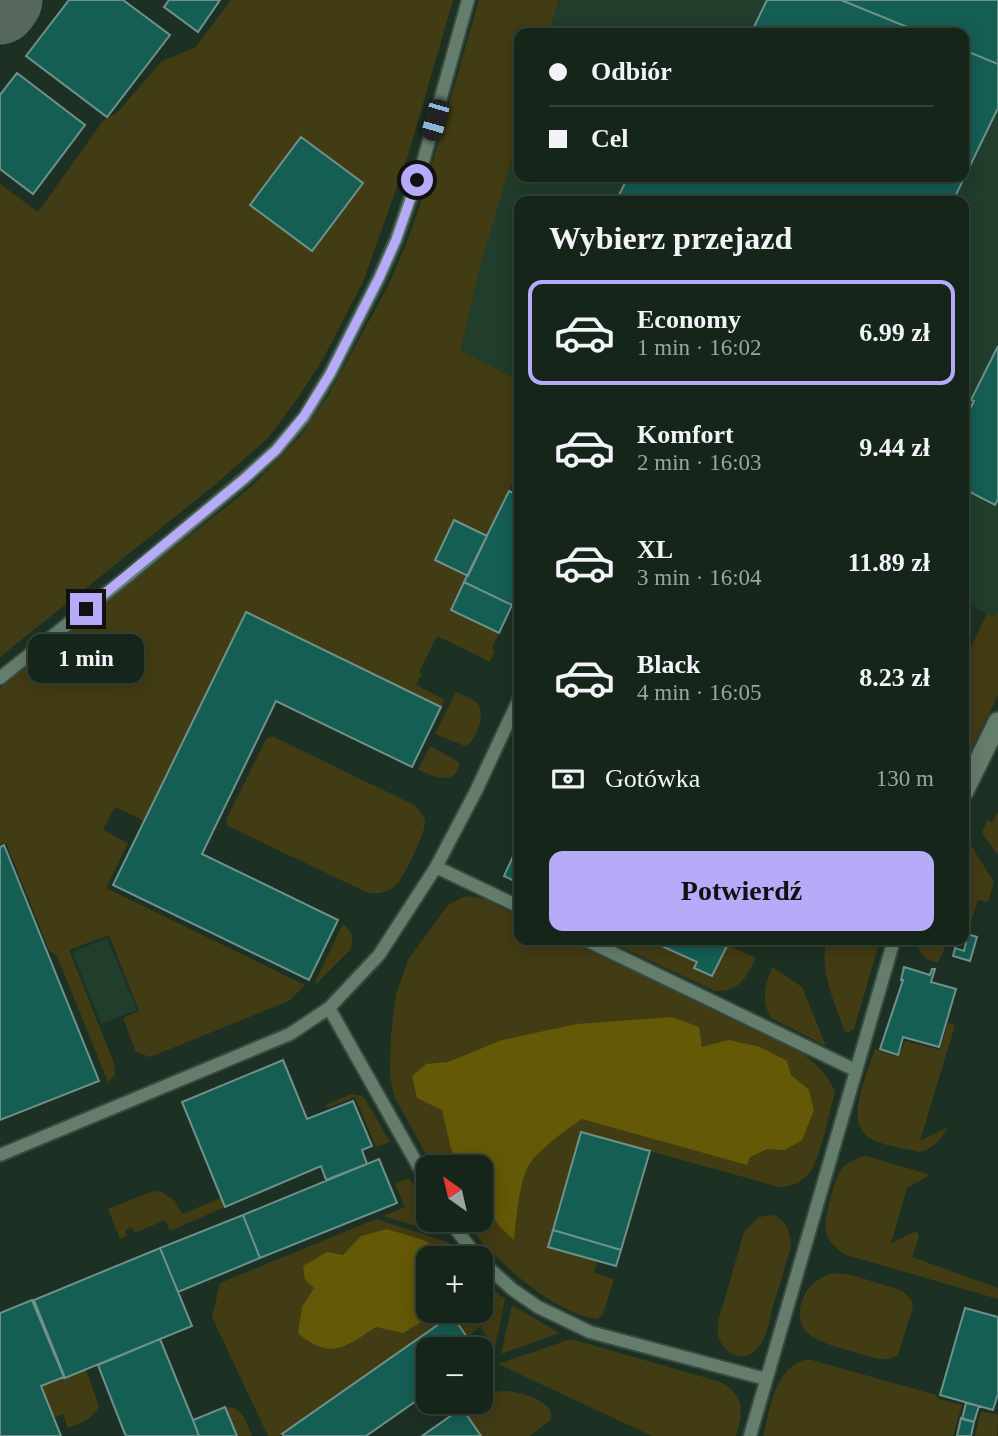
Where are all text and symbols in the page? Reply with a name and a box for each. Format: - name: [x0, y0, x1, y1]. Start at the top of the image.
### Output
- text: Odbiór: [591, 57, 672, 86]
- car: [420, 97, 451, 143]
- text: Cel: [591, 124, 629, 153]
- route start: [401, 164, 433, 196]
- text: Wybierz przejazd: [549, 220, 792, 256]
- icon: car: [553, 301, 616, 364]
- text: Economy: [637, 305, 741, 334]
- text: 6.99 zł: [859, 318, 930, 347]
- text: 1 min · 16:02: [637, 335, 762, 360]
- icon: car: [553, 416, 616, 479]
- text: Komfort: [637, 420, 734, 449]
- text: 9.44 zł: [859, 433, 930, 462]
- text: 2 min · 16:03: [637, 450, 762, 475]
- icon: car: [553, 531, 616, 594]
- text: XL: [637, 535, 673, 564]
- text: 11.89 zł: [848, 548, 930, 577]
- text: 3 min · 16:04: [637, 565, 762, 590]
- route end: [70, 593, 102, 625]
- callout: 1 min: [28, 634, 144, 682]
- text: 1 min: [58, 646, 114, 671]
- icon: car: [553, 646, 616, 709]
- text: Black: [637, 650, 701, 679]
- text: 8.23 zł: [859, 663, 930, 692]
- text: 4 min · 16:05: [637, 680, 762, 705]
- icon: cash: [549, 760, 587, 798]
- text: Gotówka: [605, 764, 700, 793]
- text: 130 m: [876, 766, 934, 791]
- button: Potwierdź: [549, 851, 934, 931]
- north arrow: [416, 1155, 494, 1232]
- map controls: [416, 1155, 493, 1414]
- button: +: [416, 1246, 493, 1323]
- button: −: [416, 1337, 493, 1414]

